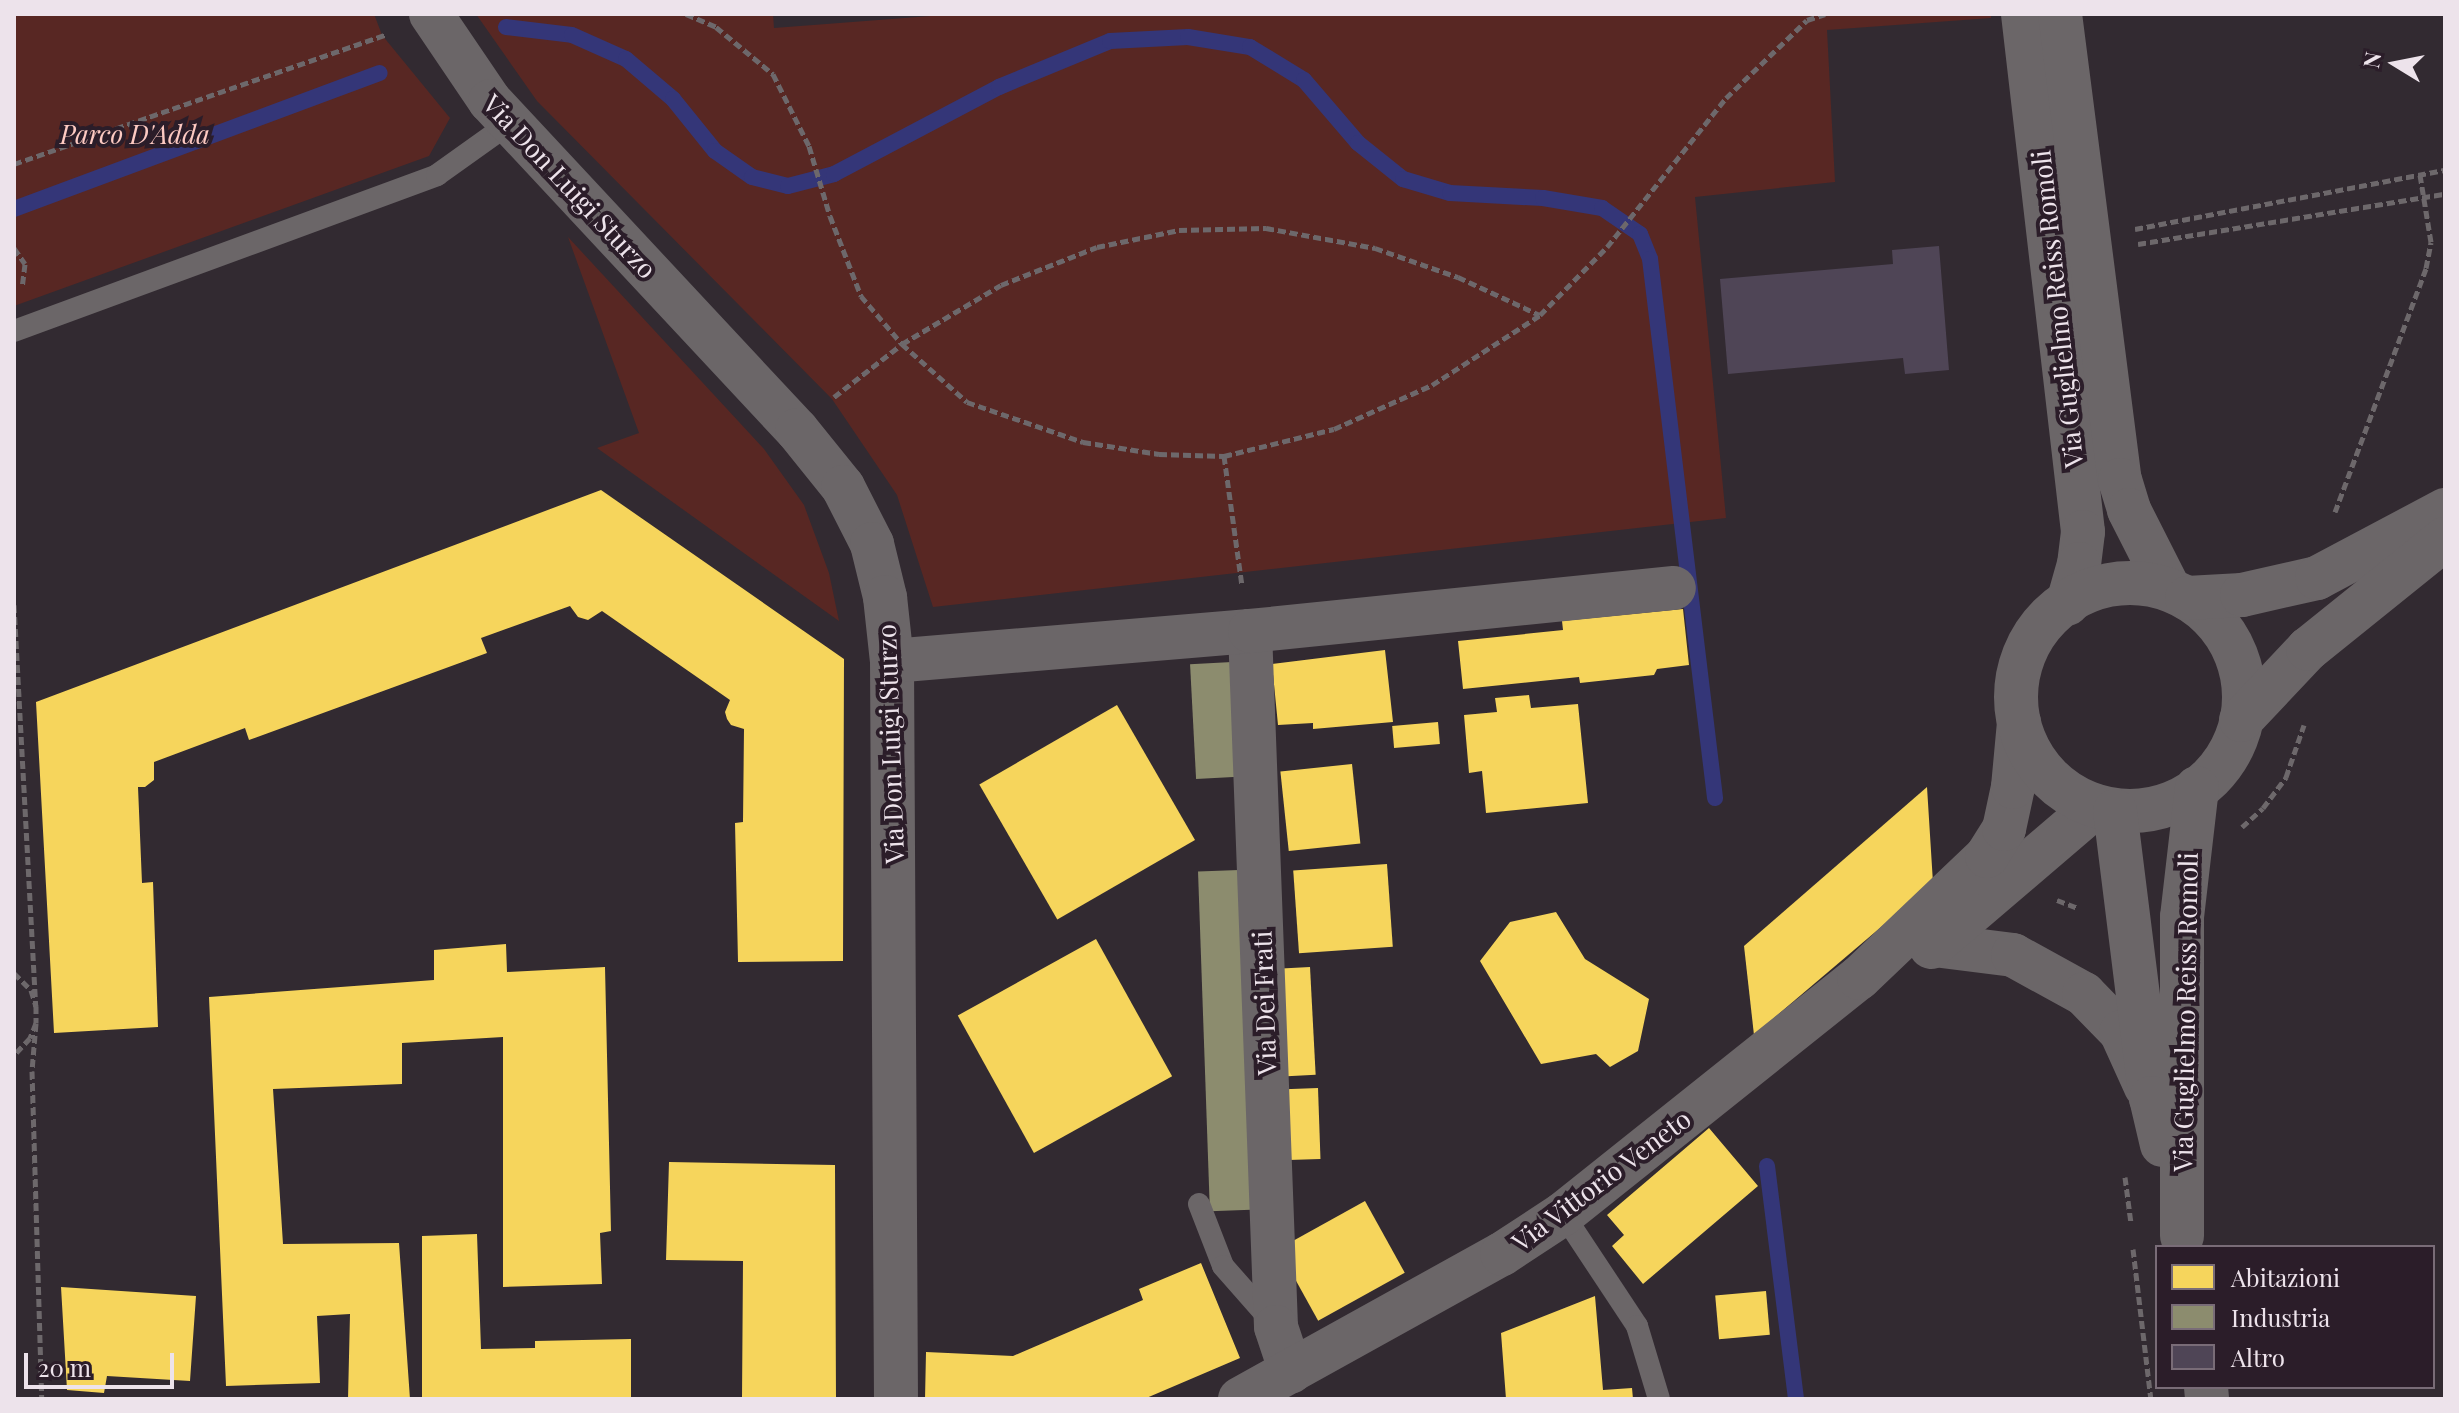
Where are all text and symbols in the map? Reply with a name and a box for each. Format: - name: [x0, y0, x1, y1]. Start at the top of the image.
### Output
- north arrow: [2355, 24, 2435, 104]
- text: N: [2355, 49, 2388, 70]
- street label: Via Don Luigi Sturzo: [477, 88, 663, 284]
- park label: Parco D'Adda: [60, 118, 210, 150]
- street label: Via Guglielmo Reiss Romoli: [2025, 148, 2089, 470]
- street label: Via Don Luigi Sturzo: [870, 623, 910, 865]
- street label: Via Guglielmo Reiss Romoli: [2167, 852, 2203, 1172]
- street label: Via Dei Frati: [1246, 930, 1282, 1076]
- street label: Via Vittorio Veneto: [1505, 1102, 1697, 1258]
- legend: [2155, 1245, 2435, 1389]
- text: Abitazioni: [2231, 1261, 2340, 1293]
- text: Industria: [2231, 1301, 2330, 1333]
- scale bar: [28, 1337, 178, 1387]
- text: Altro: [2231, 1341, 2285, 1373]
- text: 20 m: [38, 1351, 91, 1383]

